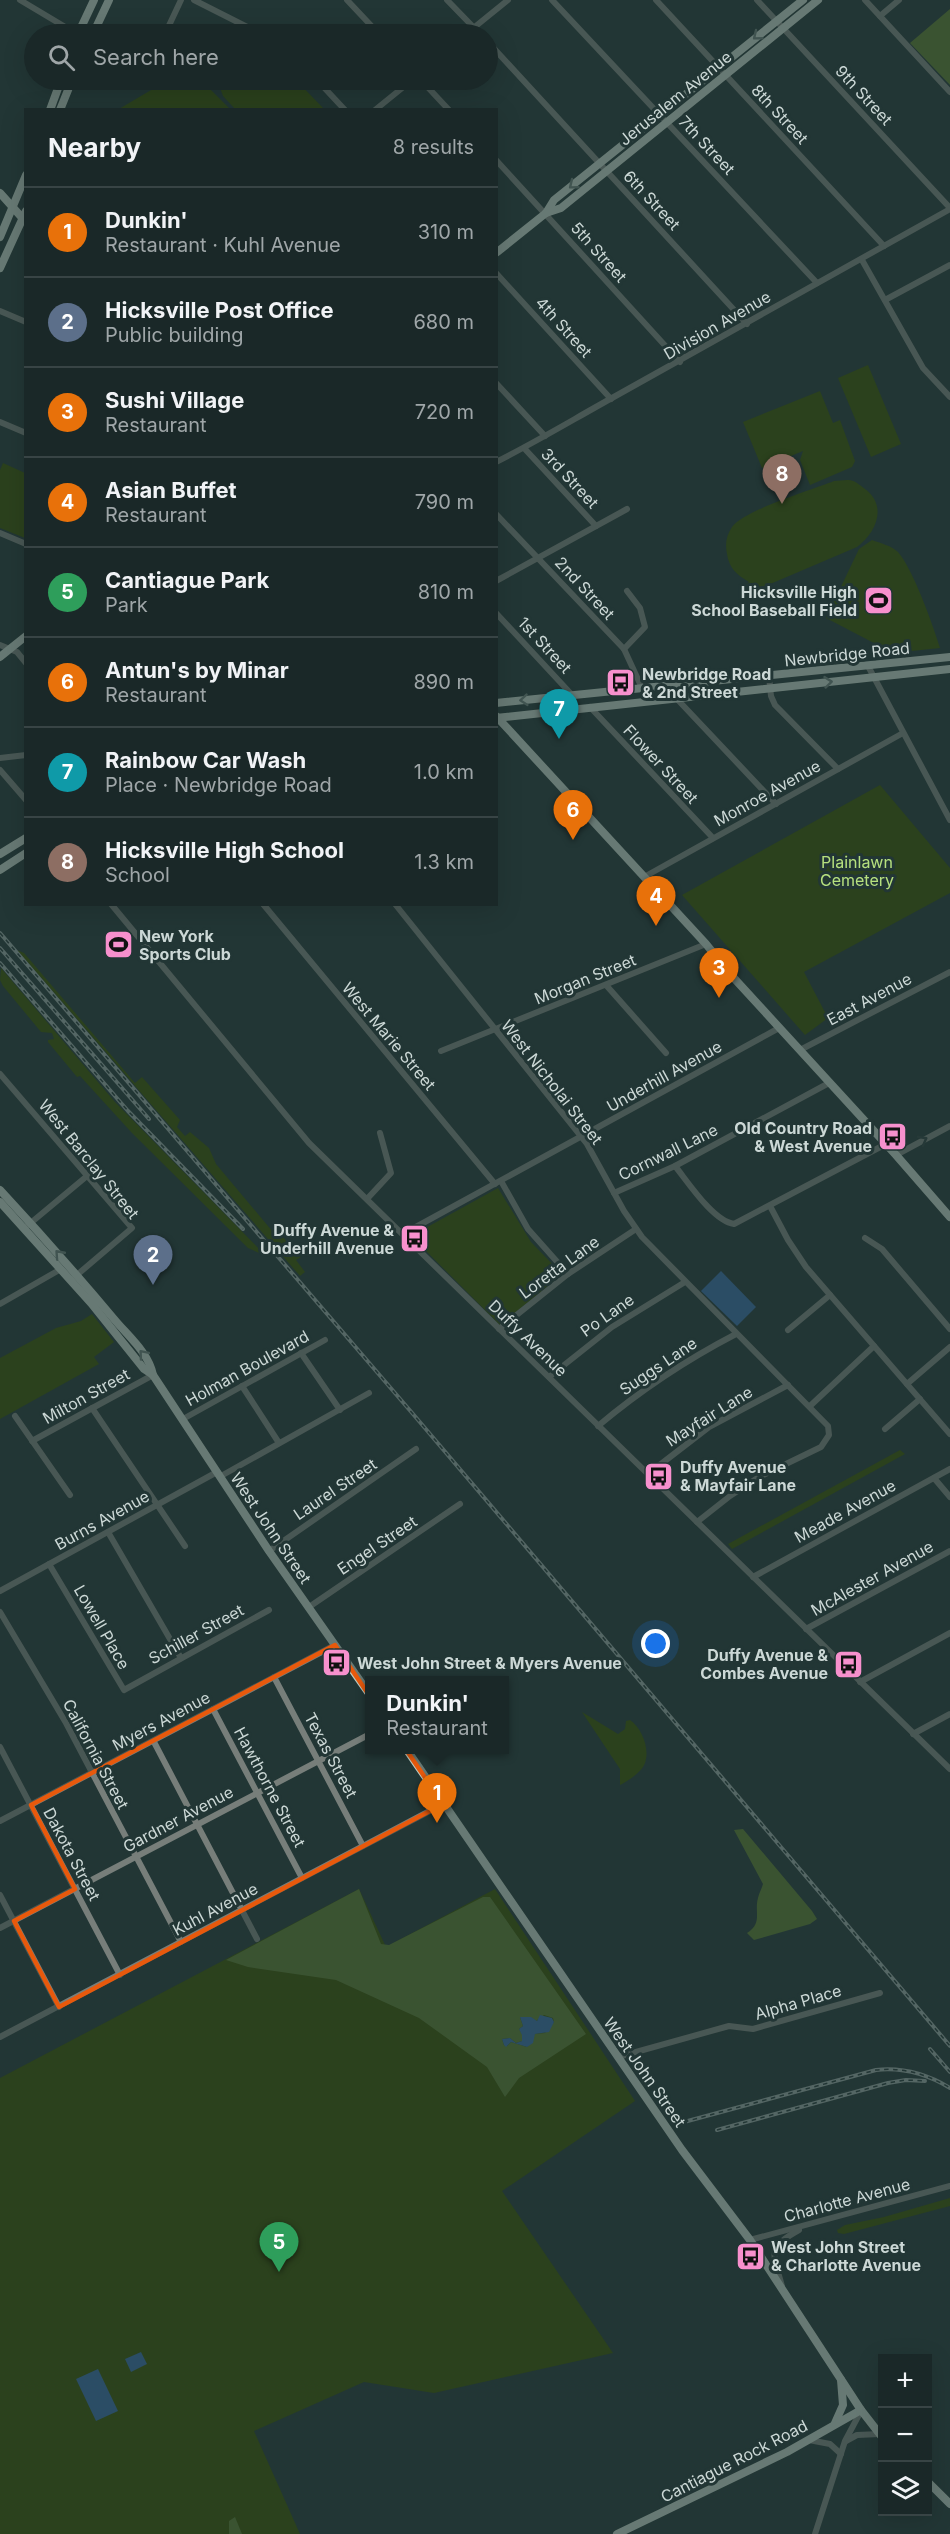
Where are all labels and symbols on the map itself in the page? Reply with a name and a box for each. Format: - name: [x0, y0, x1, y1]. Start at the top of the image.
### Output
- one-way arrow: [753, 29, 764, 40]
- street label: Jerusalem Avenue: [615, 46, 735, 150]
- street label: 9th Street: [831, 61, 897, 129]
- street label: 8th Street: [747, 80, 813, 148]
- street label: 7th Street: [675, 111, 739, 179]
- street label: 6th Street: [619, 166, 685, 234]
- one-way arrow: [568, 178, 579, 189]
- street label: 5th Street: [567, 218, 631, 286]
- street label: Division Avenue: [660, 286, 774, 364]
- street label: 4th Street: [532, 293, 596, 361]
- street label: 3rd Street: [537, 444, 603, 512]
- pin: 8: [762, 454, 802, 504]
- street label: 2nd Street: [551, 552, 619, 624]
- place label: Hicksville High School Baseball Field: [691, 582, 857, 620]
- sports icon: Hicksville High School Baseball Field: [862, 585, 894, 617]
- street label: 1st Street: [514, 613, 576, 677]
- street label: Newbridge Road: [783, 637, 911, 671]
- place label: Newbridge Road & 2nd Street: [642, 664, 771, 702]
- bus stop icon: Newbridge Road & 2nd Street: [605, 667, 637, 699]
- one-way arrow: [824, 676, 833, 689]
- pin: 7: [540, 690, 578, 739]
- one-way arrow: [519, 693, 529, 706]
- street label: Flower Street: [619, 720, 703, 808]
- street label: Monroe Avenue: [710, 755, 824, 831]
- pin: 6: [554, 790, 592, 840]
- park label: Plainlawn Cemetery: [820, 852, 894, 890]
- pin: 4: [636, 876, 676, 926]
- place label: New York Sports Club: [139, 926, 231, 964]
- sports icon: New York Sports Club: [102, 929, 134, 961]
- pin: 3: [700, 948, 738, 998]
- street label: Morgan Street: [531, 950, 639, 1008]
- street label: East Avenue: [823, 968, 915, 1030]
- street label: West Marie Street: [338, 978, 440, 1094]
- street label: West Nicholai Street: [497, 1016, 607, 1148]
- street label: Underhill Avenue: [603, 1036, 725, 1116]
- street label: West Barclay Street: [35, 1095, 143, 1223]
- place label: Old Country Road & West Avenue: [734, 1118, 872, 1156]
- street label: Cornwall Lane: [615, 1119, 721, 1185]
- bus stop icon: Old Country Road & West Avenue: [877, 1121, 909, 1153]
- one-way arrow: [917, 1136, 928, 1148]
- place label: Duffy Avenue & Underhill Avenue: [260, 1220, 394, 1258]
- bus stop icon: Duffy Avenue & Underhill Avenue: [399, 1223, 431, 1255]
- street label: Loretta Lane: [515, 1231, 603, 1303]
- pin: 2: [134, 1236, 172, 1285]
- one-way arrow: [55, 1250, 66, 1261]
- street label: Po Lane: [576, 1289, 638, 1341]
- street label: Duffy Avenue: [484, 1295, 572, 1381]
- street label: Holman Boulevard: [182, 1326, 312, 1410]
- street label: Suggs Lane: [615, 1333, 701, 1399]
- one-way arrow: [140, 1350, 151, 1361]
- street label: Milton Street: [39, 1364, 133, 1428]
- street label: Mayfair Lane: [662, 1381, 756, 1451]
- street label: Laurel Street: [290, 1454, 380, 1524]
- place label: Duffy Avenue & Mayfair Lane: [680, 1457, 796, 1495]
- bus stop icon: Duffy Avenue & Mayfair Lane: [643, 1460, 675, 1492]
- street label: West John Street: [226, 1469, 316, 1587]
- street label: Meade Avenue: [791, 1475, 899, 1547]
- street label: Burns Avenue: [51, 1486, 153, 1554]
- street label: Engel Street: [333, 1511, 421, 1579]
- street label: McAlester Avenue: [807, 1536, 937, 1620]
- street label: Lowell Place: [70, 1581, 134, 1673]
- street label: Schiller Street: [145, 1600, 247, 1668]
- your location: [641, 1629, 670, 1658]
- place label: Duffy Avenue & Combes Avenue: [700, 1645, 828, 1683]
- bus stop icon: West John Street & Myers Avenue: [320, 1647, 352, 1679]
- bus stop icon: Duffy Avenue & Combes Avenue: [833, 1648, 865, 1680]
- place label: West John Street & Myers Avenue: [357, 1653, 622, 1673]
- street label: Myers Avenue: [109, 1687, 213, 1755]
- street label: California Street: [59, 1696, 133, 1812]
- street label: Texas Street: [300, 1709, 362, 1801]
- street label: Hawthorne Street: [230, 1724, 310, 1850]
- pin: 1: [418, 1774, 456, 1823]
- street label: Gardner Avenue: [119, 1782, 237, 1856]
- street label: Dakota Street: [39, 1804, 105, 1904]
- street label: Kuhl Avenue: [169, 1878, 261, 1940]
- street label: Alpha Place: [752, 1980, 844, 2024]
- street label: West John Street: [600, 2013, 690, 2131]
- street label: Charlotte Avenue: [782, 2174, 912, 2226]
- pin: 5: [260, 2222, 298, 2272]
- place label: West John Street & Charlotte Avenue: [771, 2237, 921, 2275]
- bus stop icon: West John Street & Charlotte Avenue: [734, 2240, 766, 2272]
- street label: Cantiague Rock Road: [657, 2415, 811, 2507]

